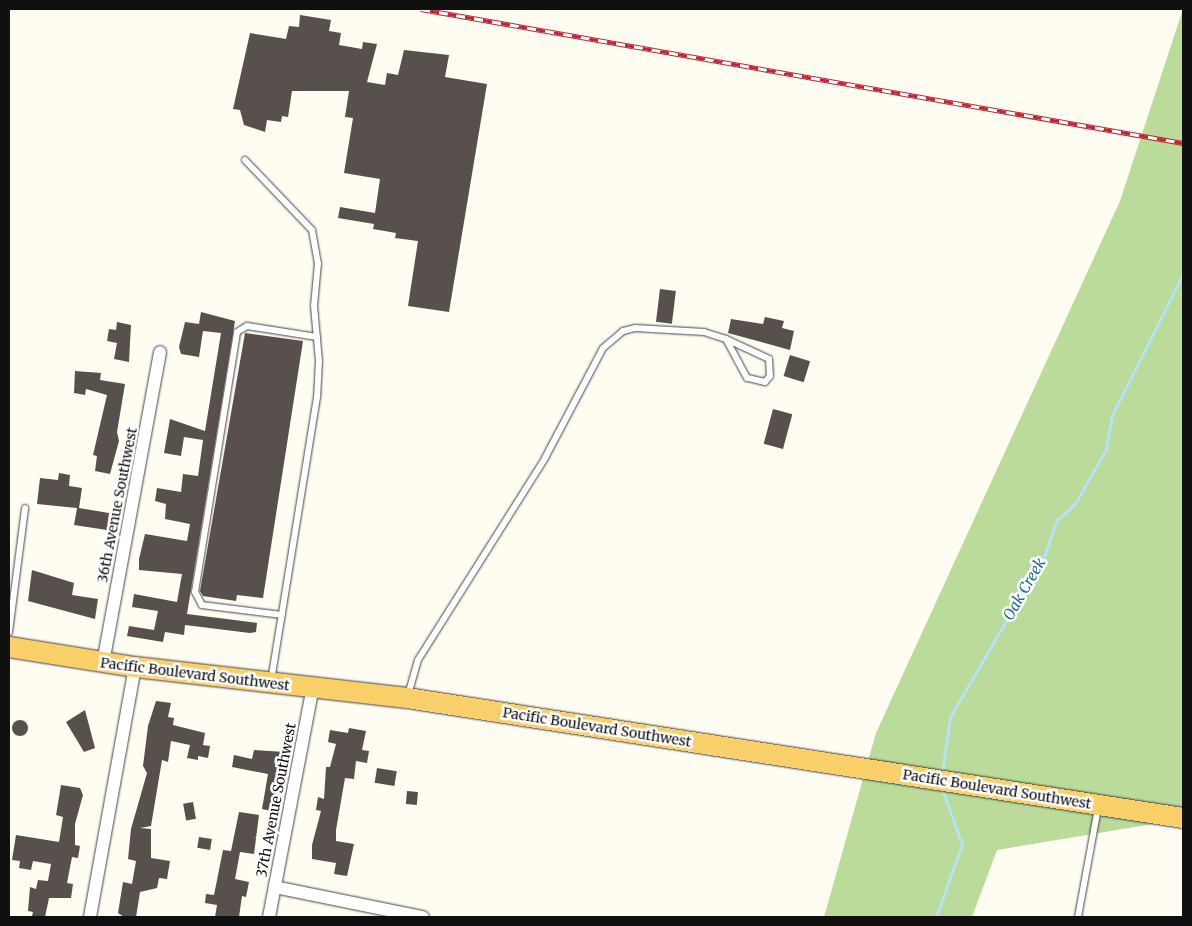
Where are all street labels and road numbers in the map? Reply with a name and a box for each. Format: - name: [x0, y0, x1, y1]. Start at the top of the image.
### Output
- street label: 36th Avenue Southwest: [94, 426, 140, 584]
- street label: Pacific Boulevard Southwest: [99, 654, 291, 694]
- street label: Pacific Boulevard Southwest: [501, 704, 693, 750]
- street label: 37th Avenue Southwest: [253, 721, 299, 879]
- street label: Pacific Boulevard Southwest: [901, 766, 1093, 812]

